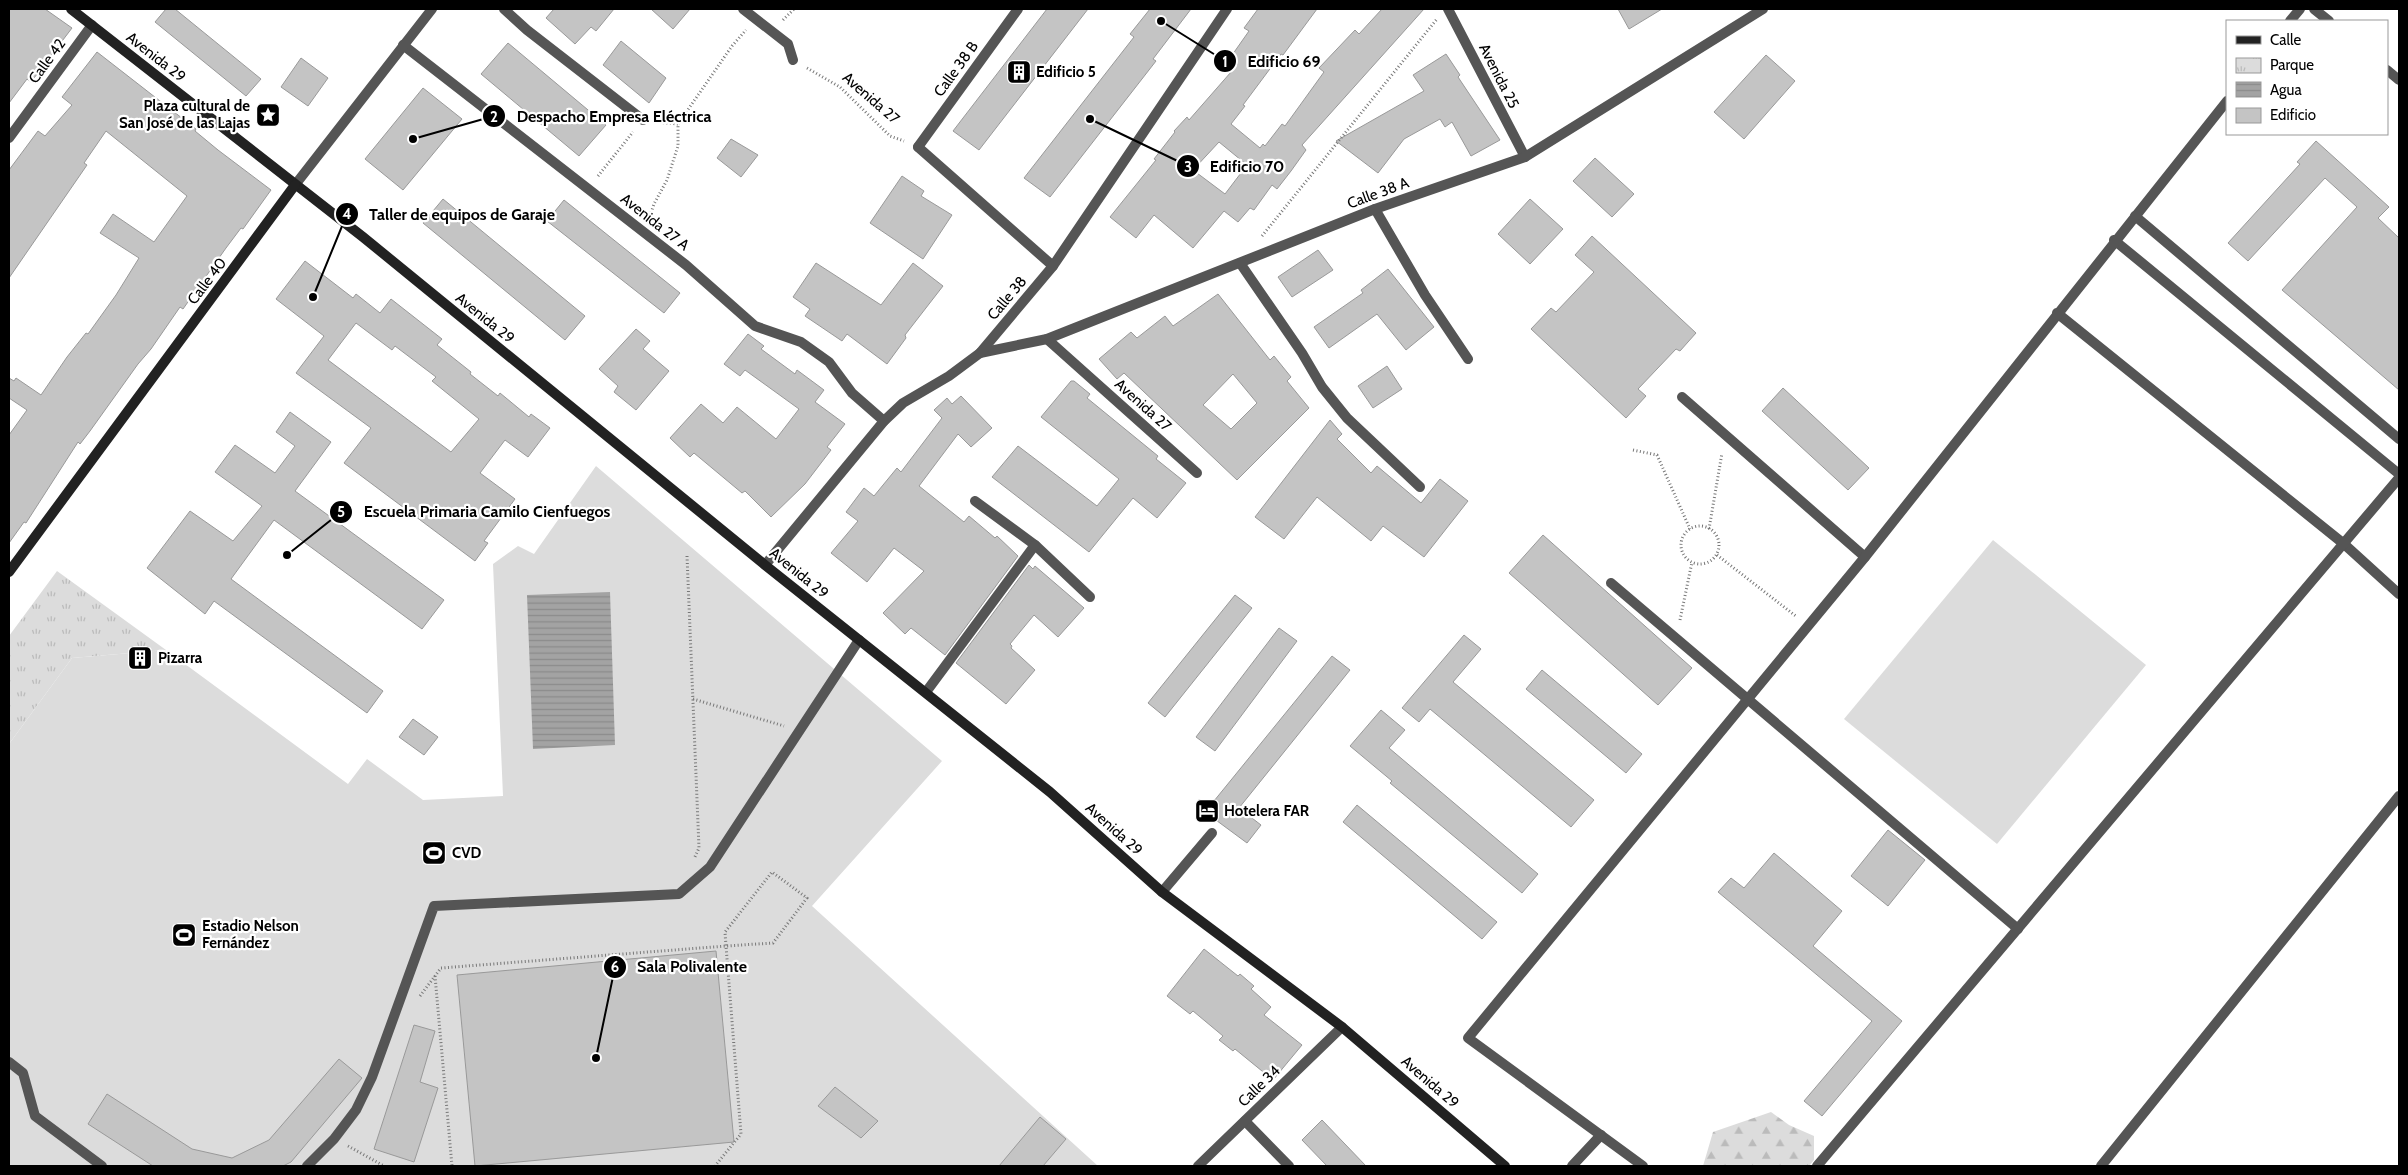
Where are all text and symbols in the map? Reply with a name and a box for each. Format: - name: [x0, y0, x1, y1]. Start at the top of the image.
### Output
- legend: [2226, 20, 2388, 135]
- street label: Avenida 29: [123, 28, 189, 86]
- text: Calle: [2270, 31, 2301, 49]
- street label: Calle 42: [25, 35, 69, 87]
- street label: Calle 38 B: [930, 38, 982, 100]
- street label: Avenida 25: [1475, 41, 1523, 111]
- callout: Edificio 69: [1212, 46, 1331, 77]
- text: Edificio 69: [1247, 52, 1321, 71]
- text: 1: [1222, 53, 1228, 71]
- text: Parque: [2270, 56, 2314, 74]
- building icon: Edificio 5: [1006, 59, 1032, 85]
- place label: Edificio 5: [1036, 63, 1096, 81]
- street label: Avenida 27: [839, 68, 903, 128]
- text: Agua: [2270, 81, 2302, 99]
- place label: Plaza cultural de San José de las Lajas: [119, 97, 250, 132]
- callout: Despacho Empresa Eléctrica: [481, 101, 721, 132]
- place icon: Plaza cultural de San José de las Lajas: [255, 102, 281, 128]
- text: Edificio: [2270, 106, 2316, 124]
- text: Despacho Empresa Eléctrica: [517, 107, 711, 126]
- text: 2: [490, 108, 498, 126]
- callout: Edificio 70: [1175, 151, 1295, 182]
- text: Edificio 70: [1210, 157, 1284, 176]
- text: 3: [1184, 158, 1192, 176]
- street label: Calle 38 A: [1345, 173, 1412, 212]
- street label: Avenida 27 A: [617, 190, 693, 255]
- callout: Taller de equipos de Garaje: [334, 199, 565, 230]
- text: 4: [342, 205, 352, 223]
- text: Taller de equipos de Garaje: [369, 205, 555, 224]
- street label: Calle 40: [184, 254, 230, 308]
- street label: Calle 38: [983, 272, 1031, 324]
- street label: Avenida 29: [452, 289, 518, 347]
- street label: Avenida 27: [1111, 375, 1175, 435]
- callout: Escuela Primaria Camilo Cienfuegos: [329, 496, 621, 527]
- text: Escuela Primaria Camilo Cienfuegos: [364, 502, 611, 521]
- text: 5: [337, 503, 345, 521]
- street label: Avenida 29: [766, 544, 832, 602]
- building icon: Pizarra: [127, 645, 153, 671]
- place label: Pizarra: [158, 649, 203, 667]
- hotel icon: Hotelera FAR: [1194, 798, 1220, 824]
- street label: Avenida 29: [1082, 799, 1146, 859]
- place label: Hotelera FAR: [1224, 802, 1310, 820]
- sports icon: CVD: [421, 840, 447, 866]
- place label: CVD: [452, 844, 481, 862]
- place label: Estadio Nelson Fernández: [202, 917, 299, 952]
- sports icon: Estadio Nelson Fernández: [171, 922, 197, 948]
- callout: Sala Polivalente: [602, 951, 757, 982]
- text: Sala Polivalente: [637, 957, 747, 976]
- text: 6: [611, 958, 619, 976]
- street label: Avenida 29: [1397, 1052, 1463, 1112]
- street label: Calle 34: [1234, 1061, 1284, 1110]

